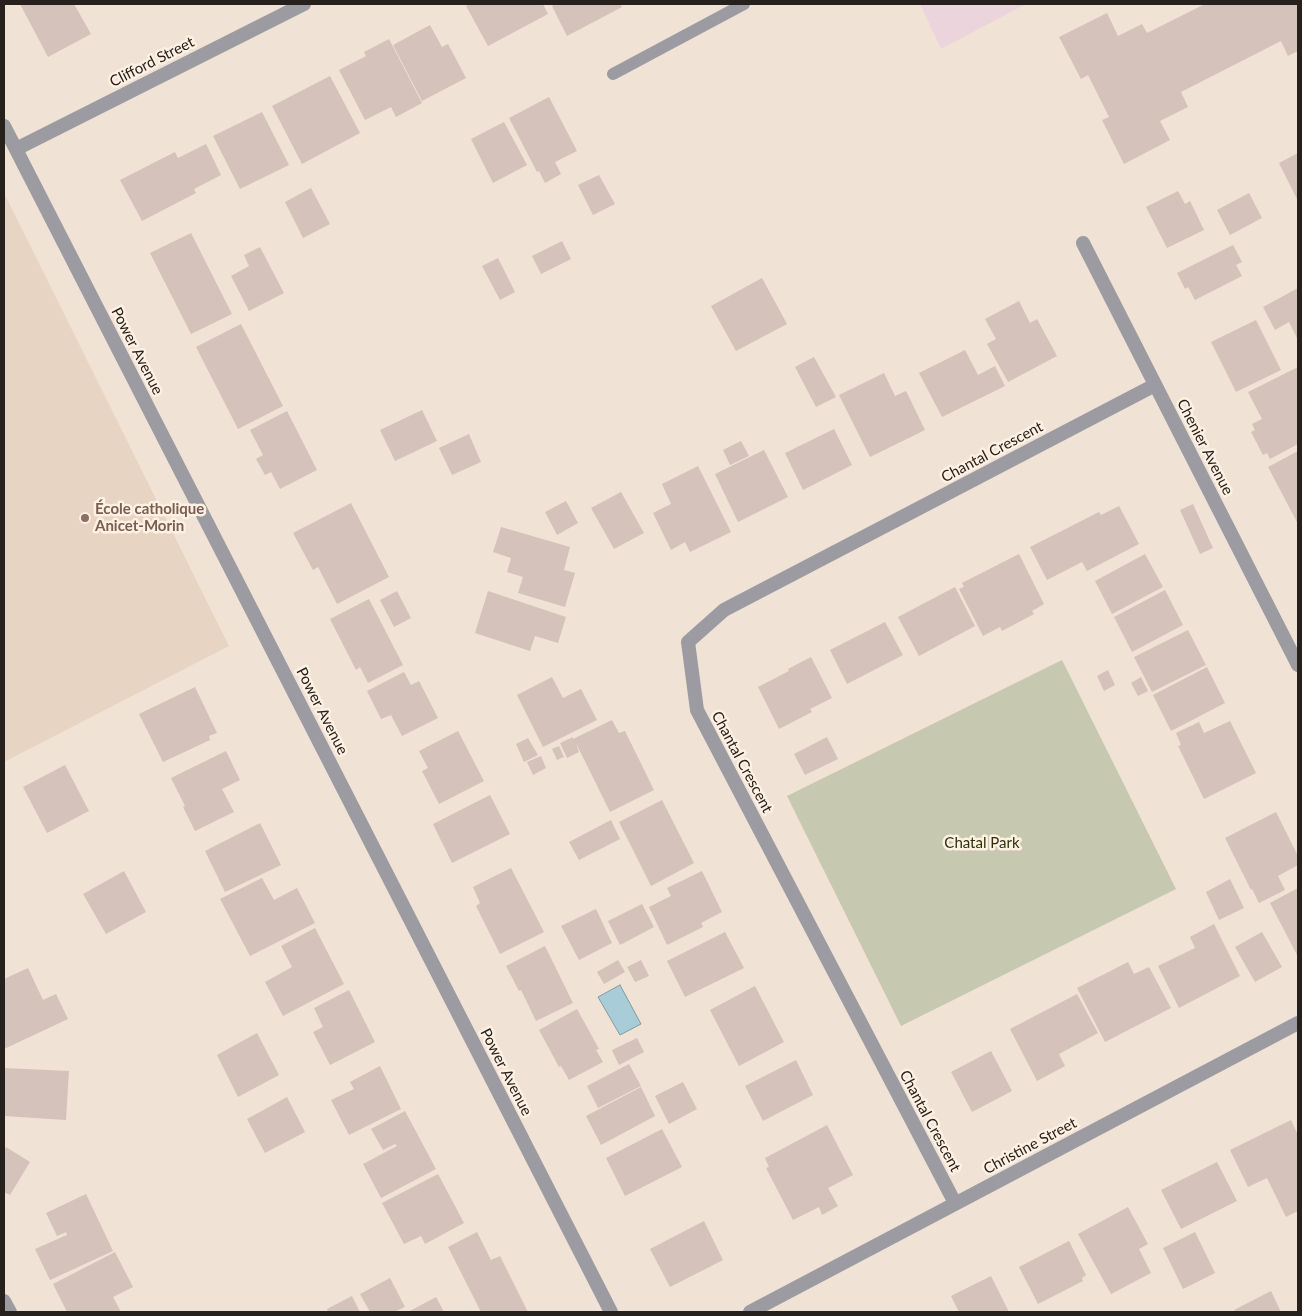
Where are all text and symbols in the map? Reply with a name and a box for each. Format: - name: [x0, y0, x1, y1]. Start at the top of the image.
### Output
- street label: Clifford Street: [107, 33, 197, 91]
- street label: Power Avenue: [107, 304, 167, 398]
- street label: Chenier Avenue: [1173, 396, 1237, 498]
- street label: Chantal Crescent: [938, 418, 1046, 486]
- place label: École catholique Anicet-Morin: [95, 500, 204, 535]
- marker: École catholique Anicet-Morin: [79, 512, 91, 524]
- street label: Power Avenue: [292, 664, 352, 758]
- street label: Chantal Crescent: [708, 708, 776, 816]
- park label: Chatal Park: [944, 834, 1020, 852]
- street label: Power Avenue: [476, 1025, 536, 1119]
- street label: Chantal Crescent: [896, 1067, 964, 1175]
- street label: Christine Street: [980, 1114, 1080, 1178]

